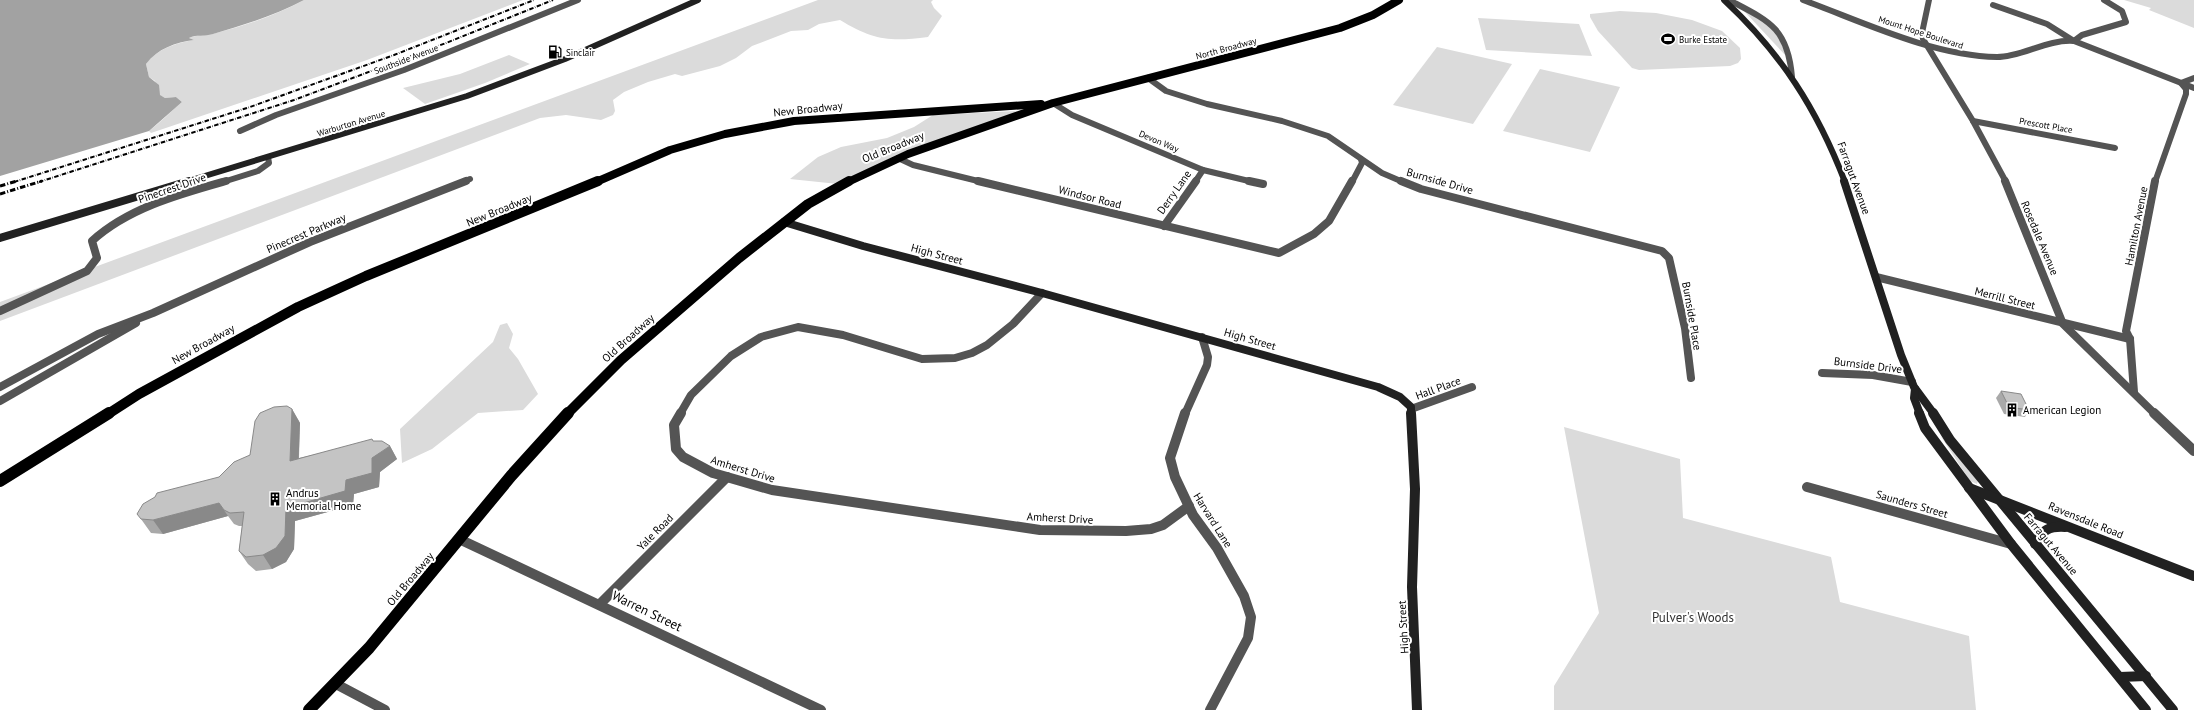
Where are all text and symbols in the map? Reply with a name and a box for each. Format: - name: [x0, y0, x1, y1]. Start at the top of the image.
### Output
- street label: Mount Hope Boulevard: [1877, 13, 1965, 51]
- sports icon: Burke Estate: [1660, 31, 1676, 47]
- street label: North Broadway: [1194, 34, 1258, 61]
- place label: Burke Estate: [1679, 34, 1727, 45]
- street label: Southside Avenue: [372, 41, 440, 76]
- fuel station icon: Sinclair: [547, 44, 563, 60]
- place label: Sinclair: [566, 47, 595, 58]
- street label: New Broadway: [773, 98, 844, 120]
- street label: Warburton Avenue: [316, 107, 387, 139]
- street label: Prescott Place: [2019, 115, 2074, 135]
- street label: Old Broadway: [860, 128, 927, 166]
- street label: Devon Way: [1137, 128, 1181, 155]
- street label: Farragut Avenue: [1834, 140, 1874, 217]
- street label: Burnside Drive: [1405, 165, 1475, 197]
- street label: Derry Lane: [1154, 167, 1194, 217]
- street label: Pinecrest Drive: [136, 170, 208, 206]
- street label: Windsor Road: [1057, 182, 1123, 212]
- street label: Hamilton Avenue: [2121, 185, 2151, 267]
- street label: New Broadway: [464, 190, 535, 230]
- street label: Rosedale Avenue: [2018, 199, 2062, 278]
- street label: Pinecrest Parkway: [264, 210, 349, 256]
- street label: High Street: [909, 240, 965, 268]
- street label: Burnside Place: [1679, 281, 1705, 352]
- street label: Merrill Street: [1973, 284, 2037, 312]
- street label: Old Broadway: [599, 310, 658, 365]
- street label: New Broadway: [169, 321, 238, 367]
- street label: High Street: [1222, 325, 1278, 353]
- street label: Burnside Drive: [1833, 354, 1903, 376]
- street label: Hall Place: [1413, 373, 1463, 403]
- building icon: American Legion: [2004, 402, 2020, 418]
- place label: American Legion: [2023, 403, 2101, 417]
- street label: Amherst Drive: [709, 453, 777, 486]
- place label: Andrus Memorial Home: [286, 486, 362, 513]
- street label: Saunders Street: [1874, 487, 1950, 521]
- street label: Harvard Lane: [1191, 490, 1236, 551]
- building icon: Andrus Memorial Home: [267, 491, 283, 507]
- street label: Ravensdale Road: [2046, 499, 2126, 541]
- street label: Amherst Drive: [1026, 509, 1094, 527]
- street label: Farragut Avenue: [2021, 510, 2081, 578]
- street label: Yale Road: [634, 511, 676, 553]
- street label: Old Broadway: [384, 549, 437, 609]
- street label: Warren Street: [609, 587, 685, 636]
- street label: High Street: [1395, 600, 1411, 654]
- park label: Pulver's Woods: [1652, 609, 1734, 626]

